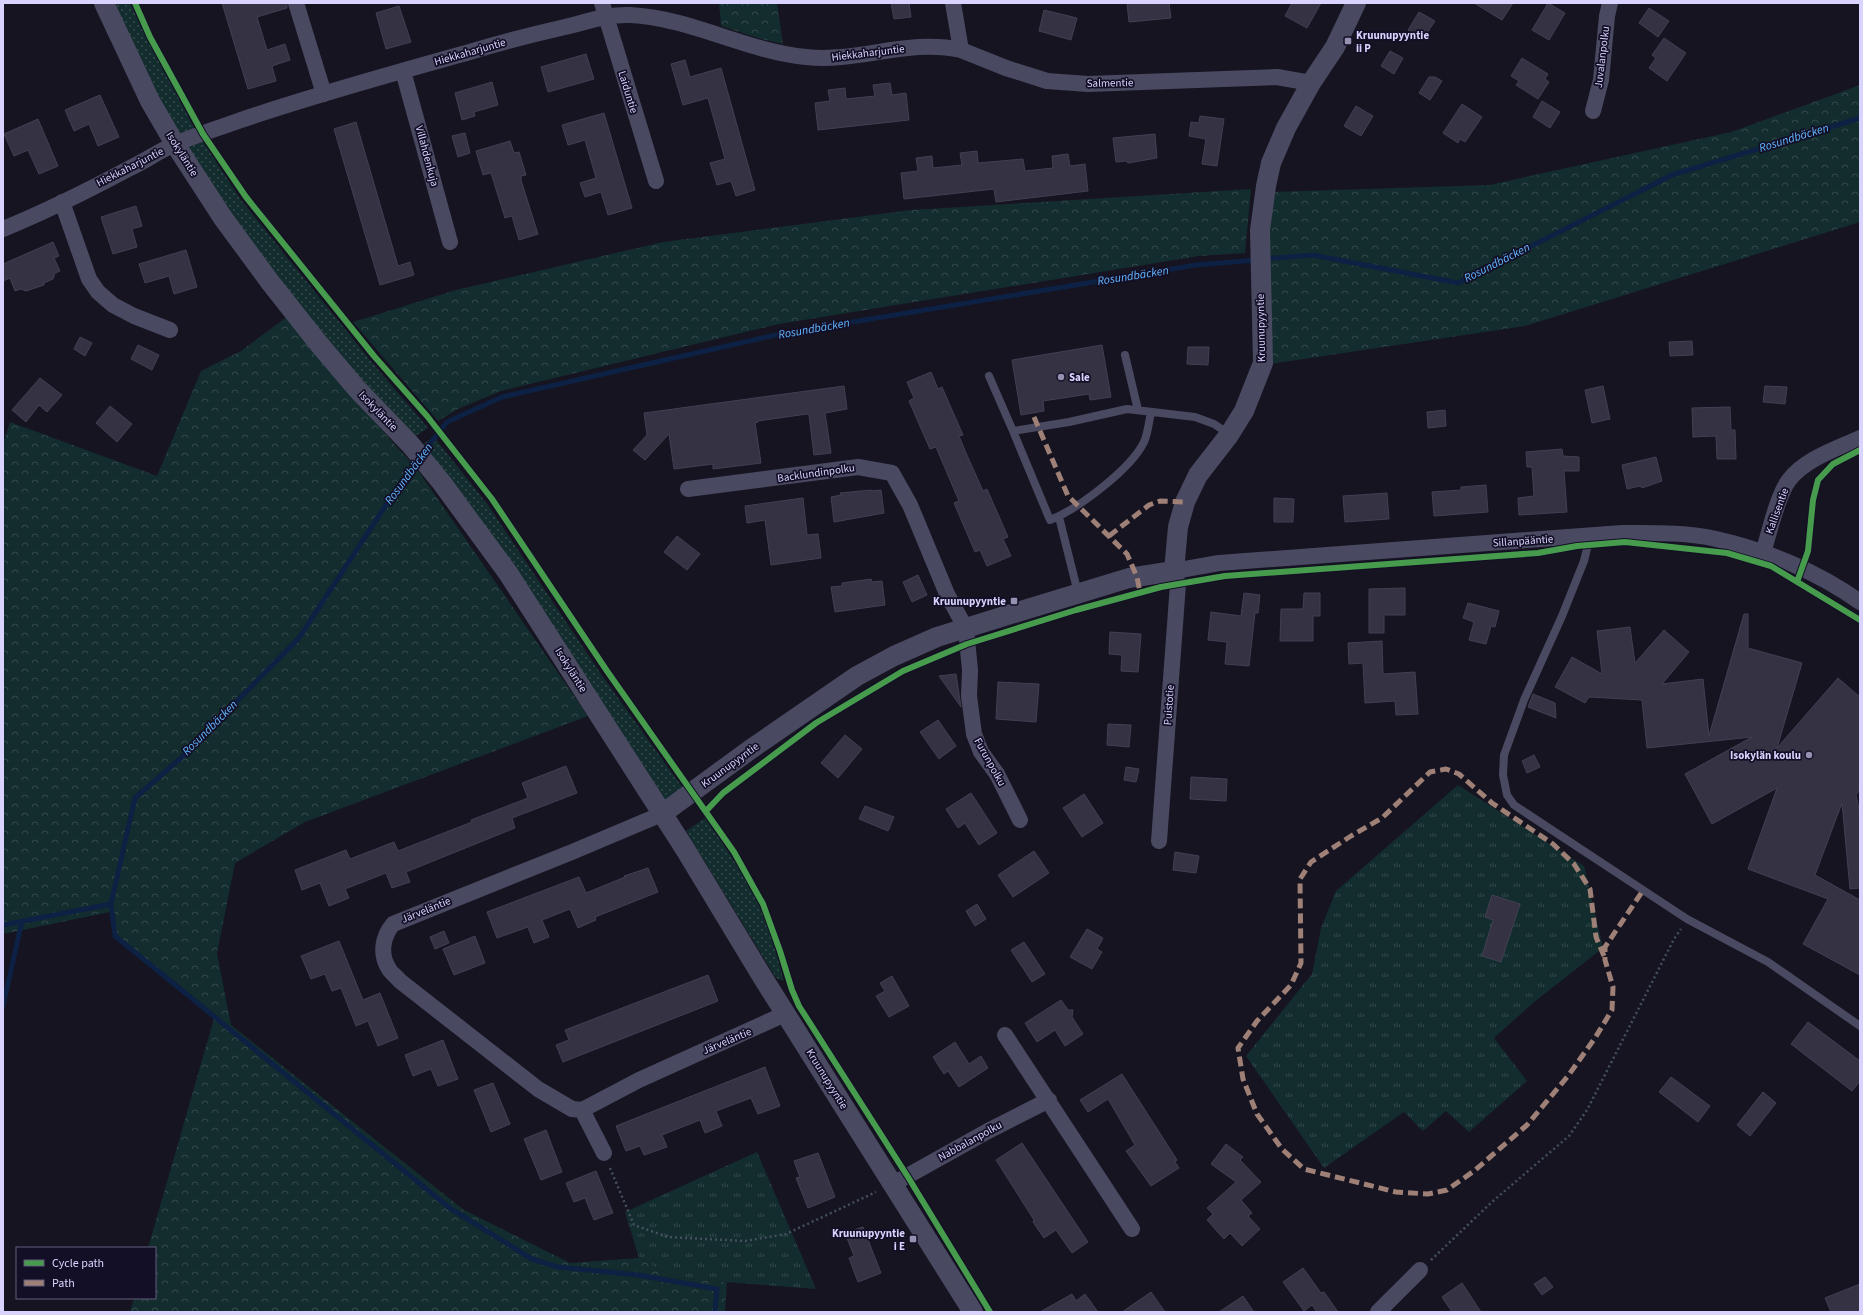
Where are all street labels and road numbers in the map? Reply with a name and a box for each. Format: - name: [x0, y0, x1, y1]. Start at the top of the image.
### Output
- street label: Juvalanpolku: [1591, 25, 1613, 89]
- street label: Hiekkaharjuntie: [433, 34, 508, 69]
- street label: Hiekkaharjuntie: [831, 41, 906, 65]
- street label: Laiduntie: [614, 69, 642, 116]
- street label: Salmentie: [1087, 75, 1134, 91]
- street label: Villahdenkuja: [412, 124, 442, 188]
- street label: Isokyläntie: [162, 129, 202, 180]
- street label: Hiekkaharjuntie: [94, 143, 167, 190]
- street label: Kruunupyyntie: [1253, 293, 1269, 362]
- street label: Isokyläntie: [355, 388, 401, 435]
- street label: Backlundinpolku: [776, 460, 856, 486]
- street label: Kallisentie: [1762, 485, 1792, 536]
- street label: Sillanpääntie: [1492, 531, 1554, 551]
- street label: Isokyläntie: [551, 645, 591, 696]
- street label: Puistotie: [1160, 684, 1178, 726]
- street label: Furunpolku: [971, 735, 1009, 789]
- street label: Kruunupyyntie: [698, 739, 763, 791]
- street label: Järveläntie: [399, 893, 453, 927]
- street label: Järveläntie: [700, 1024, 754, 1058]
- street label: Kruunupyyntie: [803, 1046, 852, 1112]
- street label: Nabbalanpolku: [935, 1117, 1005, 1165]

